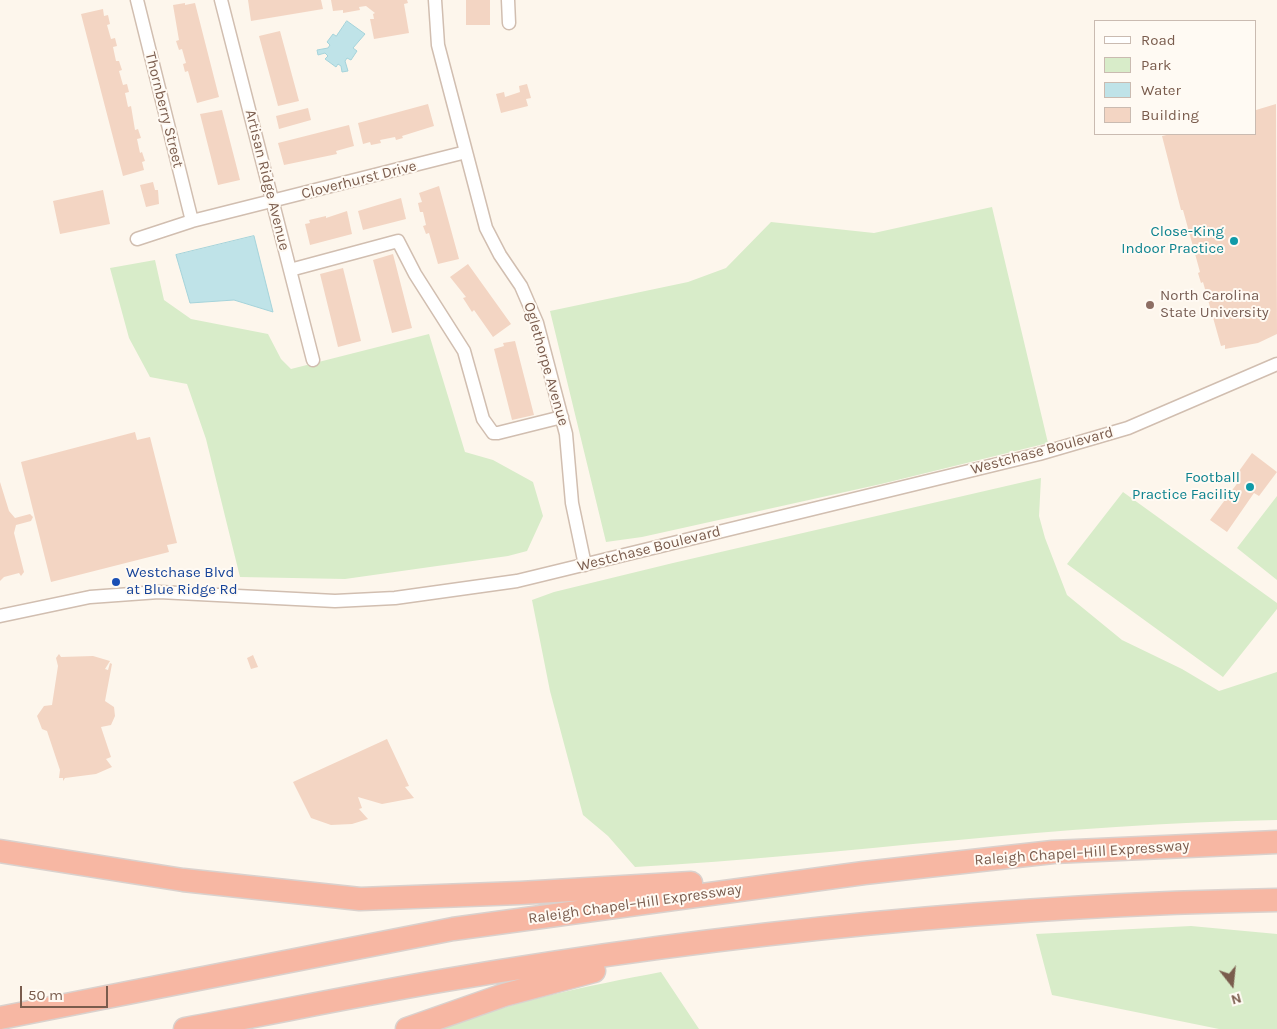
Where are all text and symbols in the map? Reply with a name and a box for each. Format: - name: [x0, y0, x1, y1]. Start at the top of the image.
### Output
- legend: [1094, 20, 1257, 135]
- text: Road: [1141, 31, 1176, 49]
- street label: Thornberry Street: [141, 50, 187, 170]
- text: Park: [1141, 56, 1171, 74]
- text: Water: [1141, 81, 1181, 99]
- text: Building: [1141, 106, 1199, 124]
- street label: Artisan Ridge Avenue: [241, 108, 293, 252]
- street label: Cloverhurst Drive: [300, 157, 418, 203]
- place label: Close-King Indoor Practice: [1121, 223, 1224, 258]
- marker: Close-King Indoor Practice: [1228, 235, 1240, 247]
- place label: North Carolina State University: [1160, 287, 1269, 322]
- marker: North Carolina State University: [1144, 299, 1156, 311]
- street label: Oglethorpe Avenue: [520, 300, 572, 428]
- street label: Westchase Boulevard: [969, 423, 1115, 479]
- place label: Football Practice Facility: [1132, 469, 1240, 504]
- marker: Football Practice Facility: [1244, 481, 1256, 493]
- street label: Westchase Boulevard: [576, 522, 722, 576]
- place label: Westchase Blvd at Blue Ridge Rd: [126, 564, 238, 599]
- marker: Westchase Blvd at Blue Ridge Rd: [110, 576, 122, 588]
- street label: Raleigh Chapel–Hill Expressway: [974, 837, 1190, 869]
- street label: Raleigh Chapel–Hill Expressway: [527, 880, 743, 928]
- north arrow: [1207, 959, 1257, 1009]
- scale bar: [22, 976, 110, 1008]
- text: 50 m: [28, 986, 63, 1004]
- text: N: [1229, 989, 1243, 1008]

